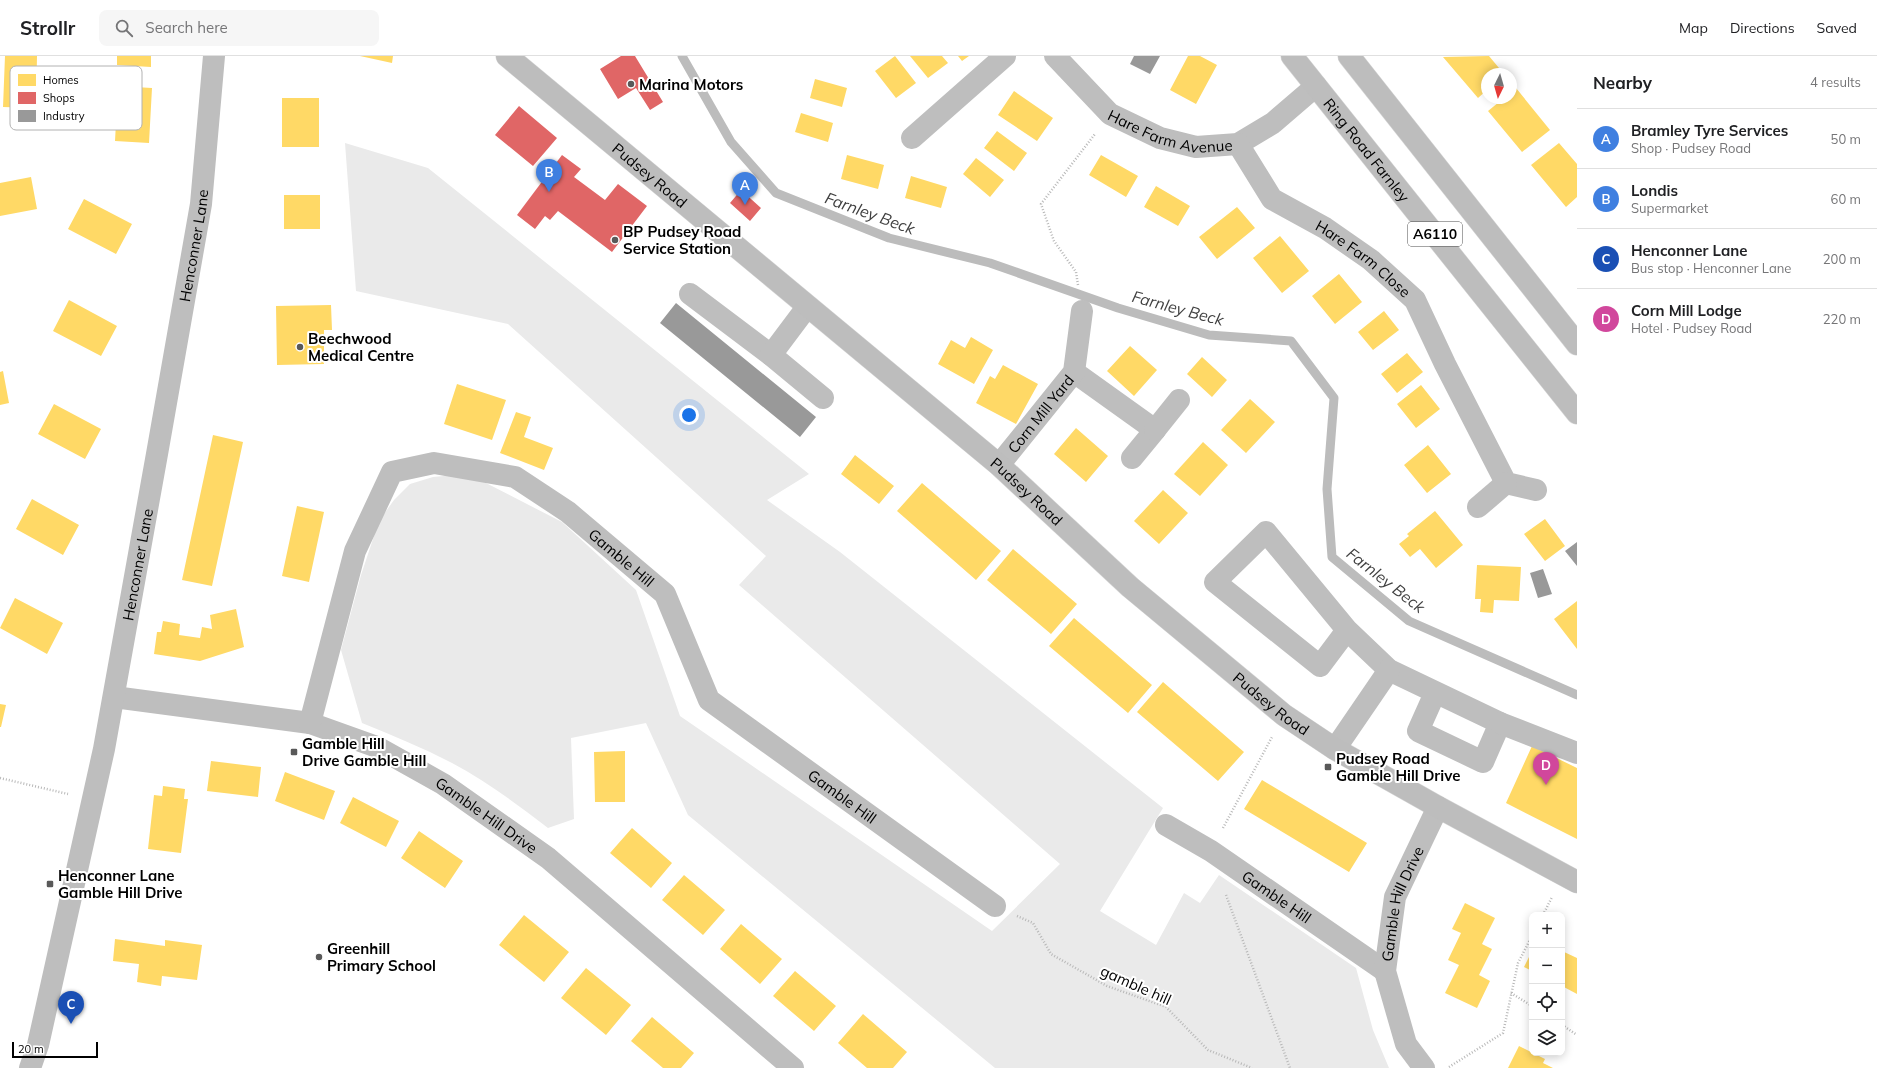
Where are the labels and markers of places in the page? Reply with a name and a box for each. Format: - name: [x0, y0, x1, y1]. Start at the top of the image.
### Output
- place label: Marina Motors: [639, 75, 743, 94]
- marker: Marina Motors: [626, 79, 636, 89]
- pin: B: [536, 159, 562, 192]
- pin: A: [732, 172, 758, 205]
- place label: BP Pudsey Road Service Station: [623, 222, 741, 258]
- marker: BP Pudsey Road Service Station: [610, 235, 620, 245]
- place label: Beechwood Medical Centre: [308, 329, 414, 365]
- marker: Beechwood Medical Centre: [295, 342, 305, 352]
- place label: Gamble Hill Drive Gamble Hill: [302, 734, 426, 770]
- marker: Gamble Hill Drive Gamble Hill: [289, 747, 299, 757]
- place label: Pudsey Road Gamble Hill Drive: [1336, 749, 1460, 785]
- pin: D: [1533, 752, 1559, 785]
- marker: Pudsey Road Gamble Hill Drive: [1323, 762, 1333, 772]
- place label: Henconner Lane Gamble Hill Drive: [58, 866, 182, 902]
- marker: Henconner Lane Gamble Hill Drive: [45, 879, 55, 889]
- place label: Greenhill Primary School: [327, 939, 436, 975]
- marker: Greenhill Primary School: [314, 952, 324, 962]
- pin: C: [58, 991, 84, 1024]

